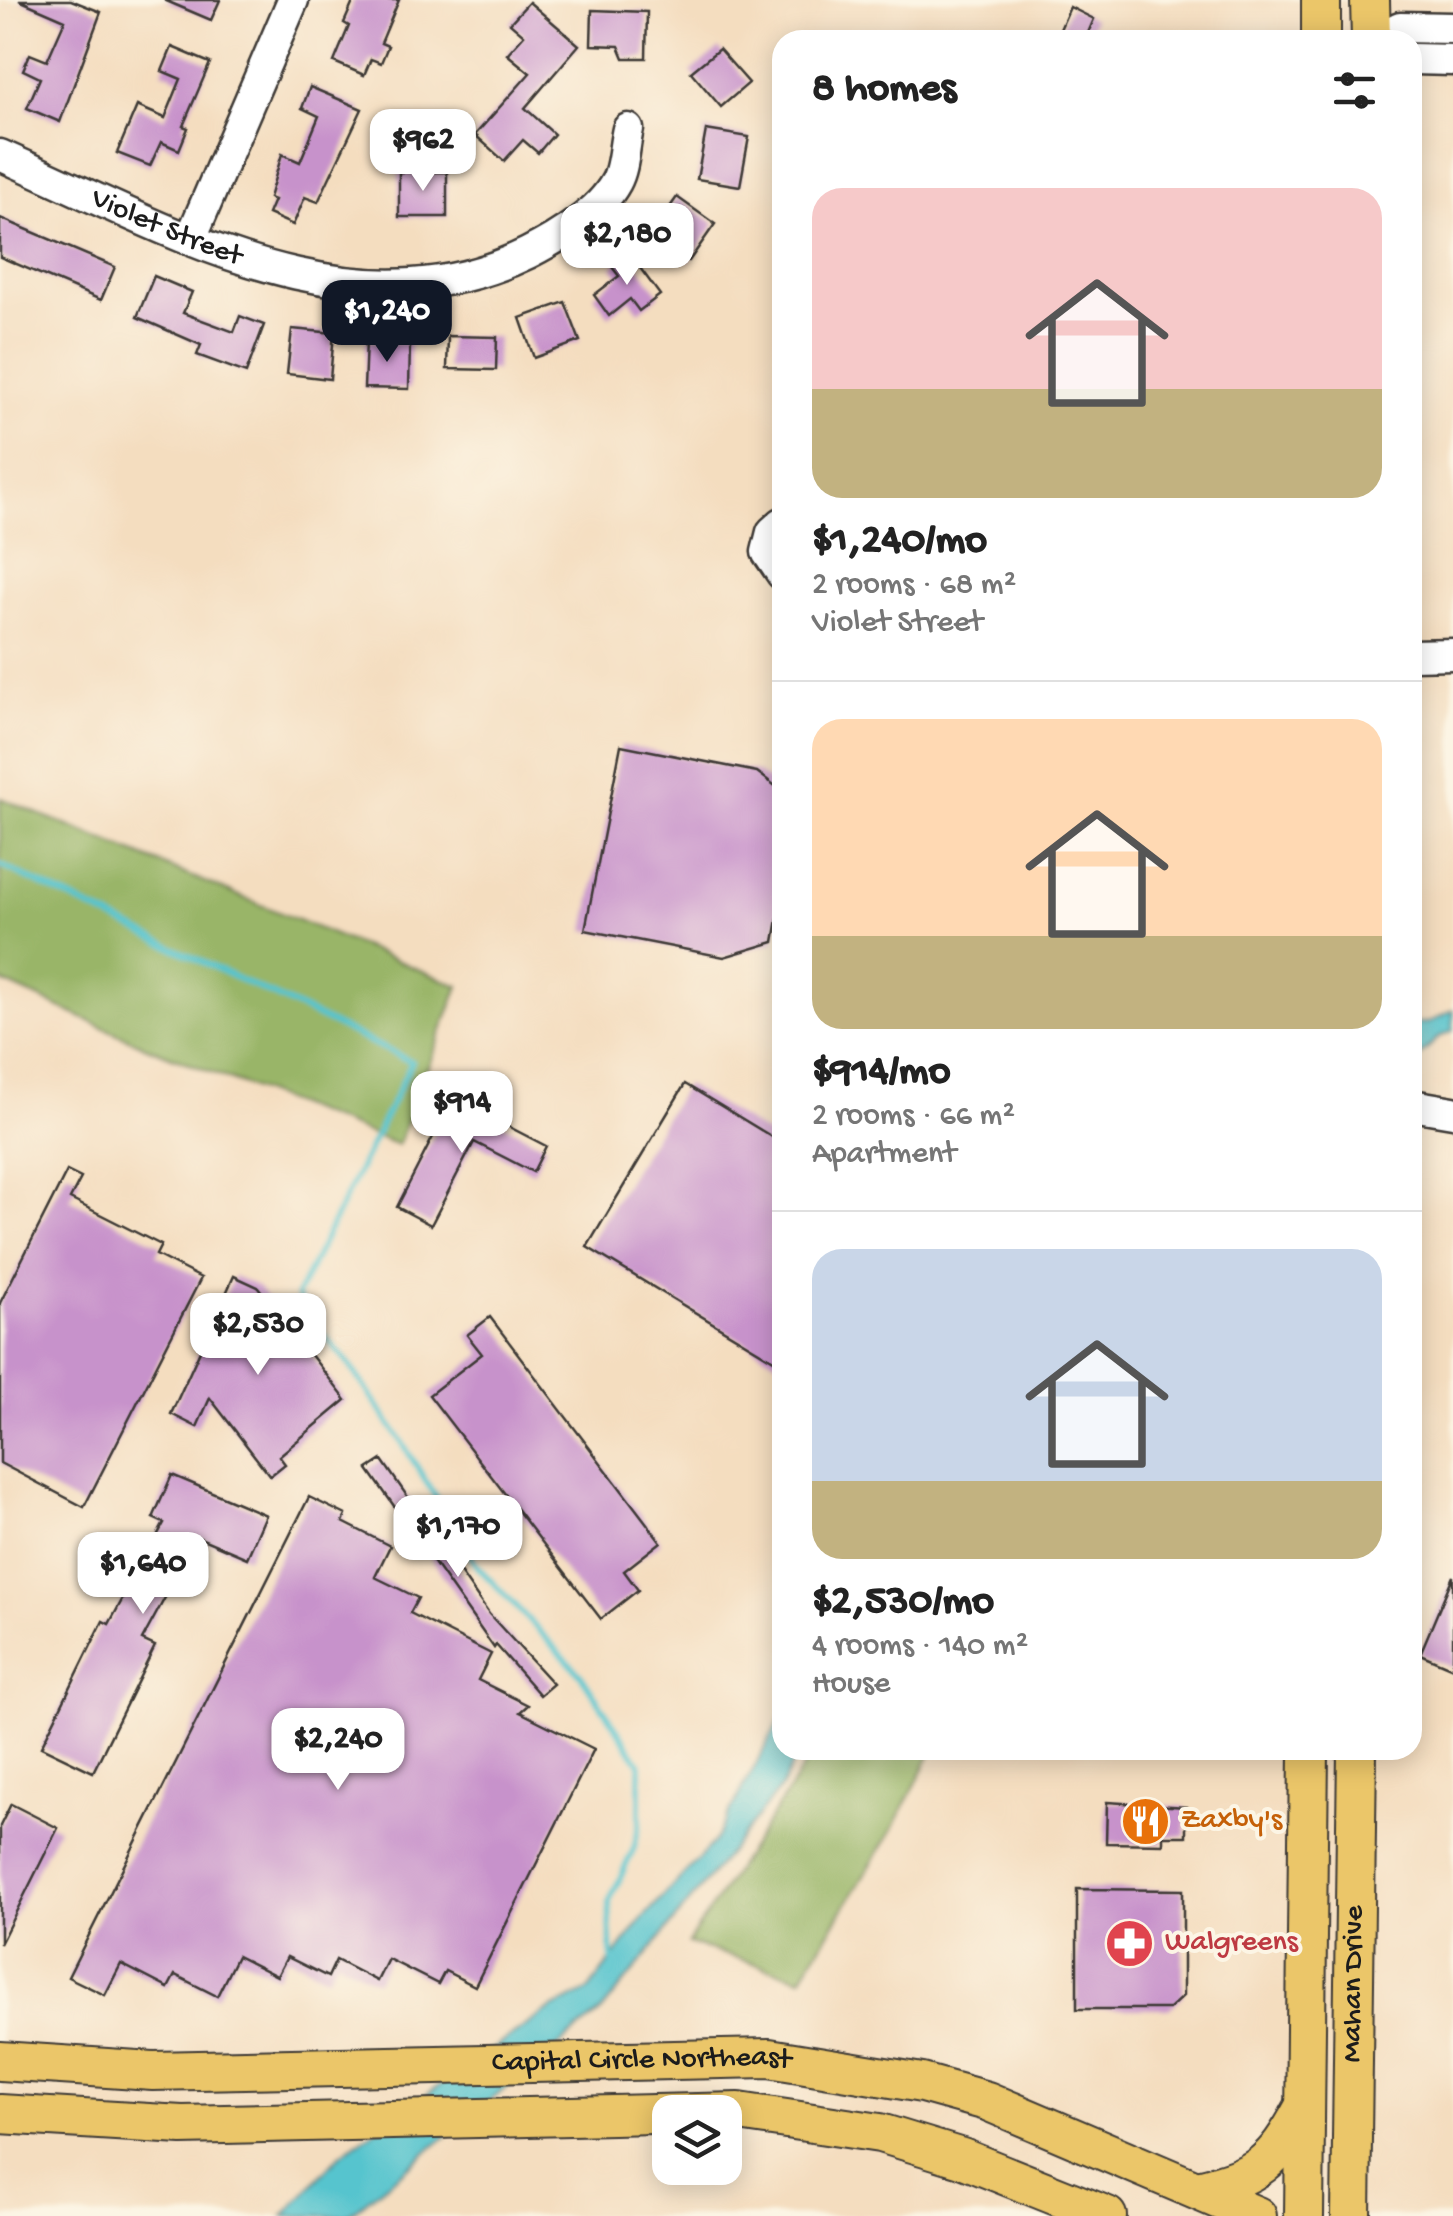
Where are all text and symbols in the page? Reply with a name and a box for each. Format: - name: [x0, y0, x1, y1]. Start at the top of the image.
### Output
- icon: filters: [1327, 63, 1382, 118]
- text: 8 homes: [812, 66, 956, 115]
- pin: $962: [364, 109, 482, 194]
- text: $962: [392, 122, 454, 160]
- street label: Violet Street: [84, 181, 249, 276]
- pin: $2,180: [546, 203, 708, 288]
- text: $2,180: [583, 216, 671, 254]
- icon: home: [1007, 253, 1187, 433]
- pin: $1,240: [306, 280, 468, 365]
- text: $1,240: [344, 293, 430, 331]
- text: $1,240/mo: [812, 518, 987, 567]
- text: 2 rooms · 68 m²: [812, 567, 1016, 605]
- text: Violet Street: [812, 605, 983, 643]
- icon: home: [1007, 784, 1187, 964]
- text: $914/mo: [812, 1049, 950, 1098]
- pin: $914: [403, 1071, 521, 1156]
- text: $914: [433, 1084, 491, 1122]
- text: 2 rooms · 66 m²: [812, 1098, 1015, 1136]
- text: Apartment: [812, 1136, 956, 1174]
- pin: $2,530: [177, 1293, 339, 1378]
- text: $2,530: [212, 1306, 304, 1344]
- icon: home: [1007, 1314, 1187, 1494]
- pin: $1,170: [377, 1495, 539, 1580]
- text: $1,170: [415, 1508, 501, 1546]
- pin: $1,640: [62, 1532, 224, 1617]
- text: $1,640: [100, 1545, 186, 1583]
- text: $2,530/mo: [812, 1579, 994, 1628]
- text: 4 rooms · 140 m²: [812, 1628, 1028, 1666]
- text: House: [812, 1666, 890, 1704]
- pin: $2,240: [257, 1708, 419, 1793]
- text: $2,240: [293, 1721, 383, 1759]
- restaurant icon: Zaxby's: [1120, 1795, 1172, 1847]
- place label: Zaxby's: [1181, 1804, 1283, 1839]
- street label: Mahan Drive: [1335, 1905, 1373, 2063]
- pharmacy icon: Walgreens: [1104, 1917, 1156, 1969]
- place label: Walgreens: [1165, 1926, 1299, 1961]
- street label: Capital Circle Northeast: [492, 2040, 796, 2081]
- map controls: [652, 2095, 742, 2185]
- button: layers: [652, 2095, 742, 2185]

